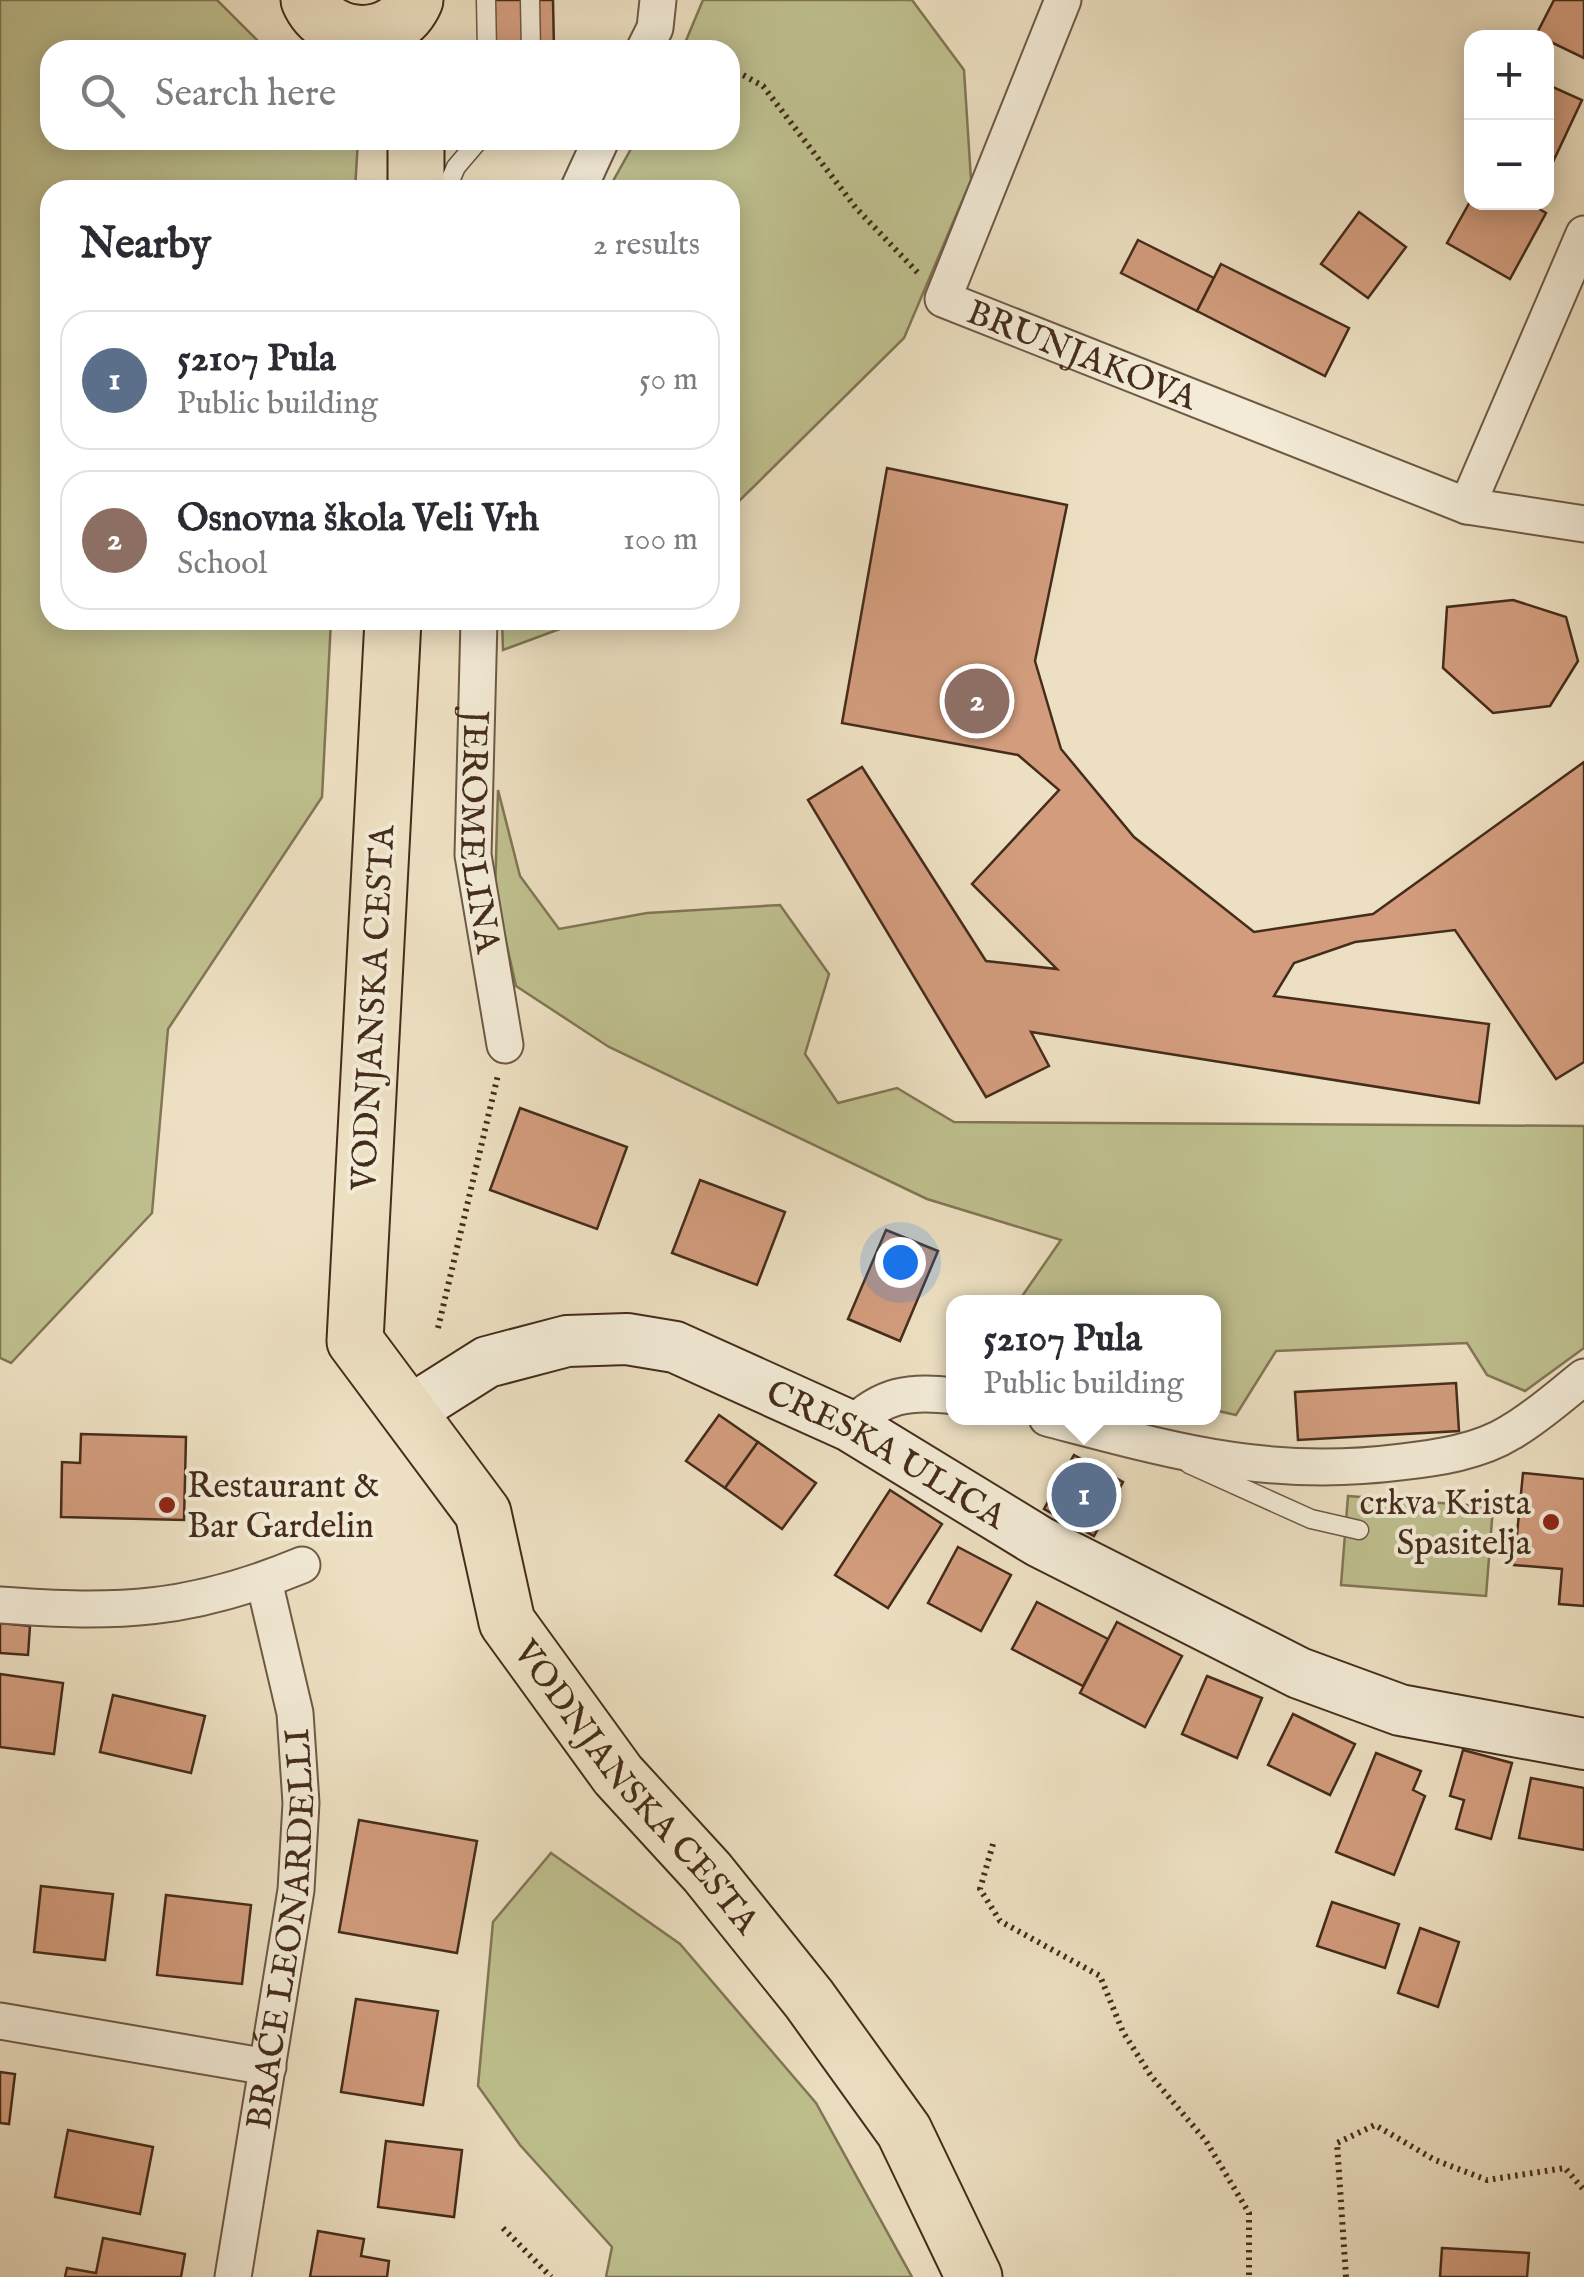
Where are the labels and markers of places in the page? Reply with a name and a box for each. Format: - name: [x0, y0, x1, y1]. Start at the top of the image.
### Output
- pin: 2: [944, 664, 1010, 738]
- pin: 1: [1052, 1458, 1116, 1532]
- place label: Restaurant & Bar Gardelin: [187, 1465, 380, 1550]
- place label: crkva Krista Spasitelja: [1359, 1482, 1532, 1567]
- marker: Restaurant & Bar Gardelin: [156, 1494, 178, 1516]
- marker: crkva Krista Spasitelja: [1540, 1511, 1562, 1533]

